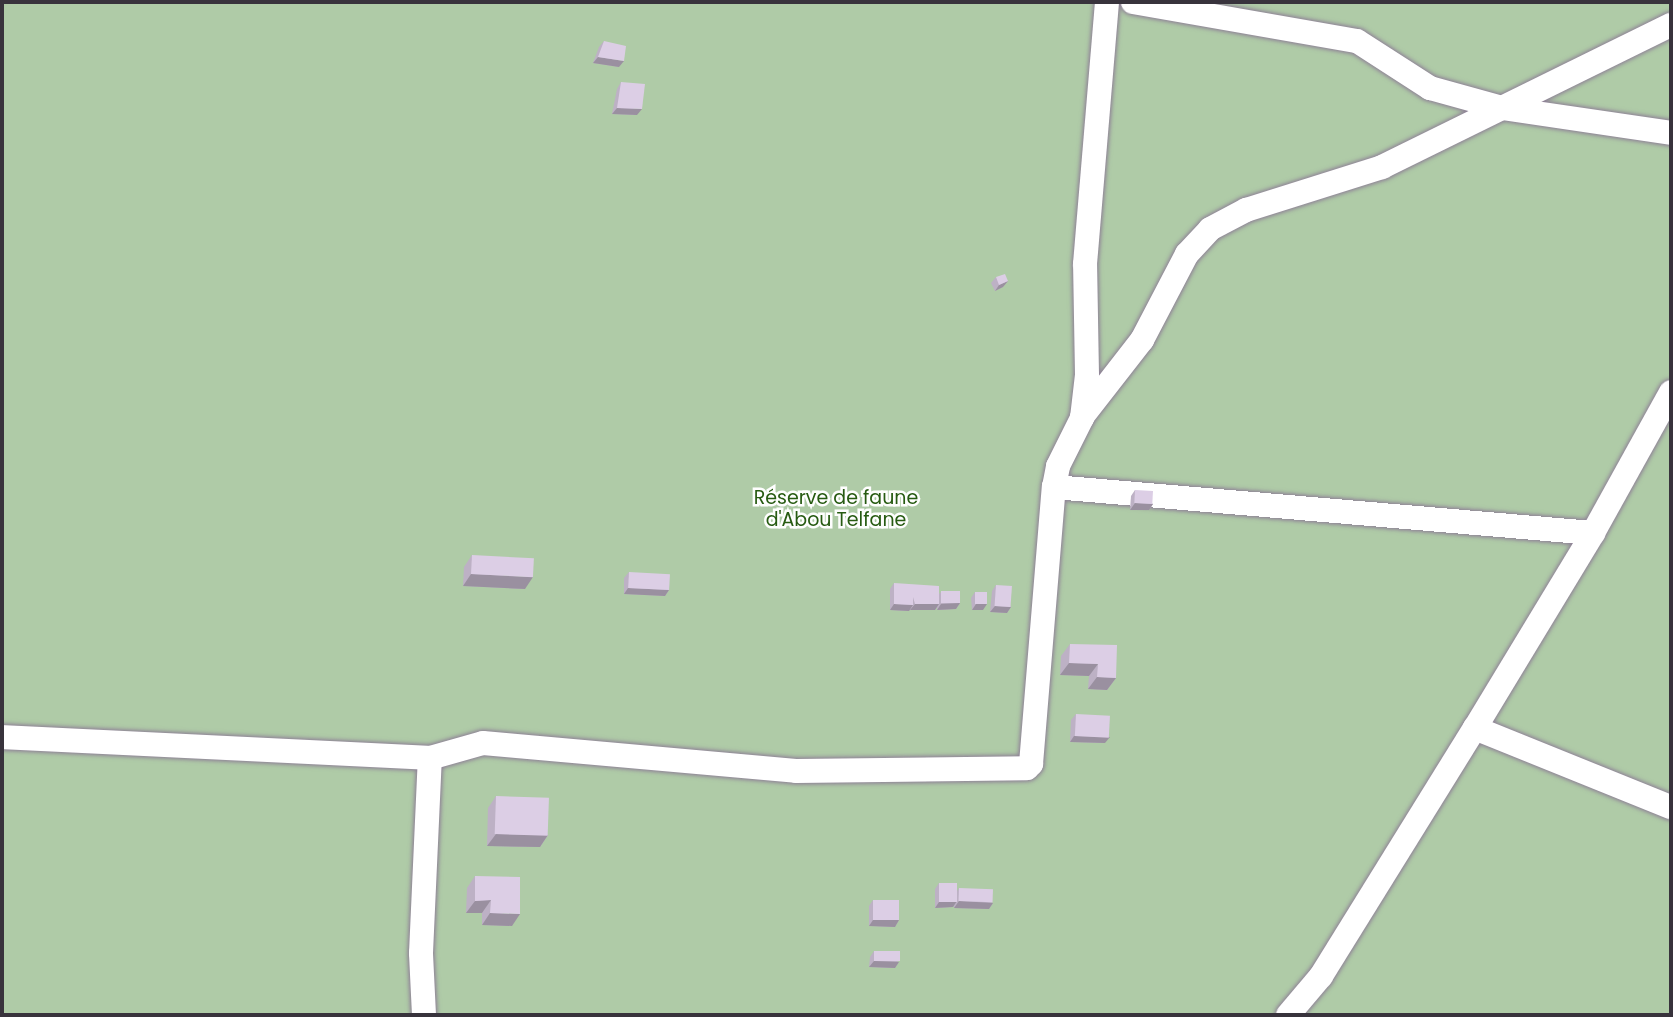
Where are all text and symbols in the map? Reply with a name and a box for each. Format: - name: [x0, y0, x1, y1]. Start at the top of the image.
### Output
- park label: Réserve de faune d'Abou Telfane: [754, 487, 918, 531]

